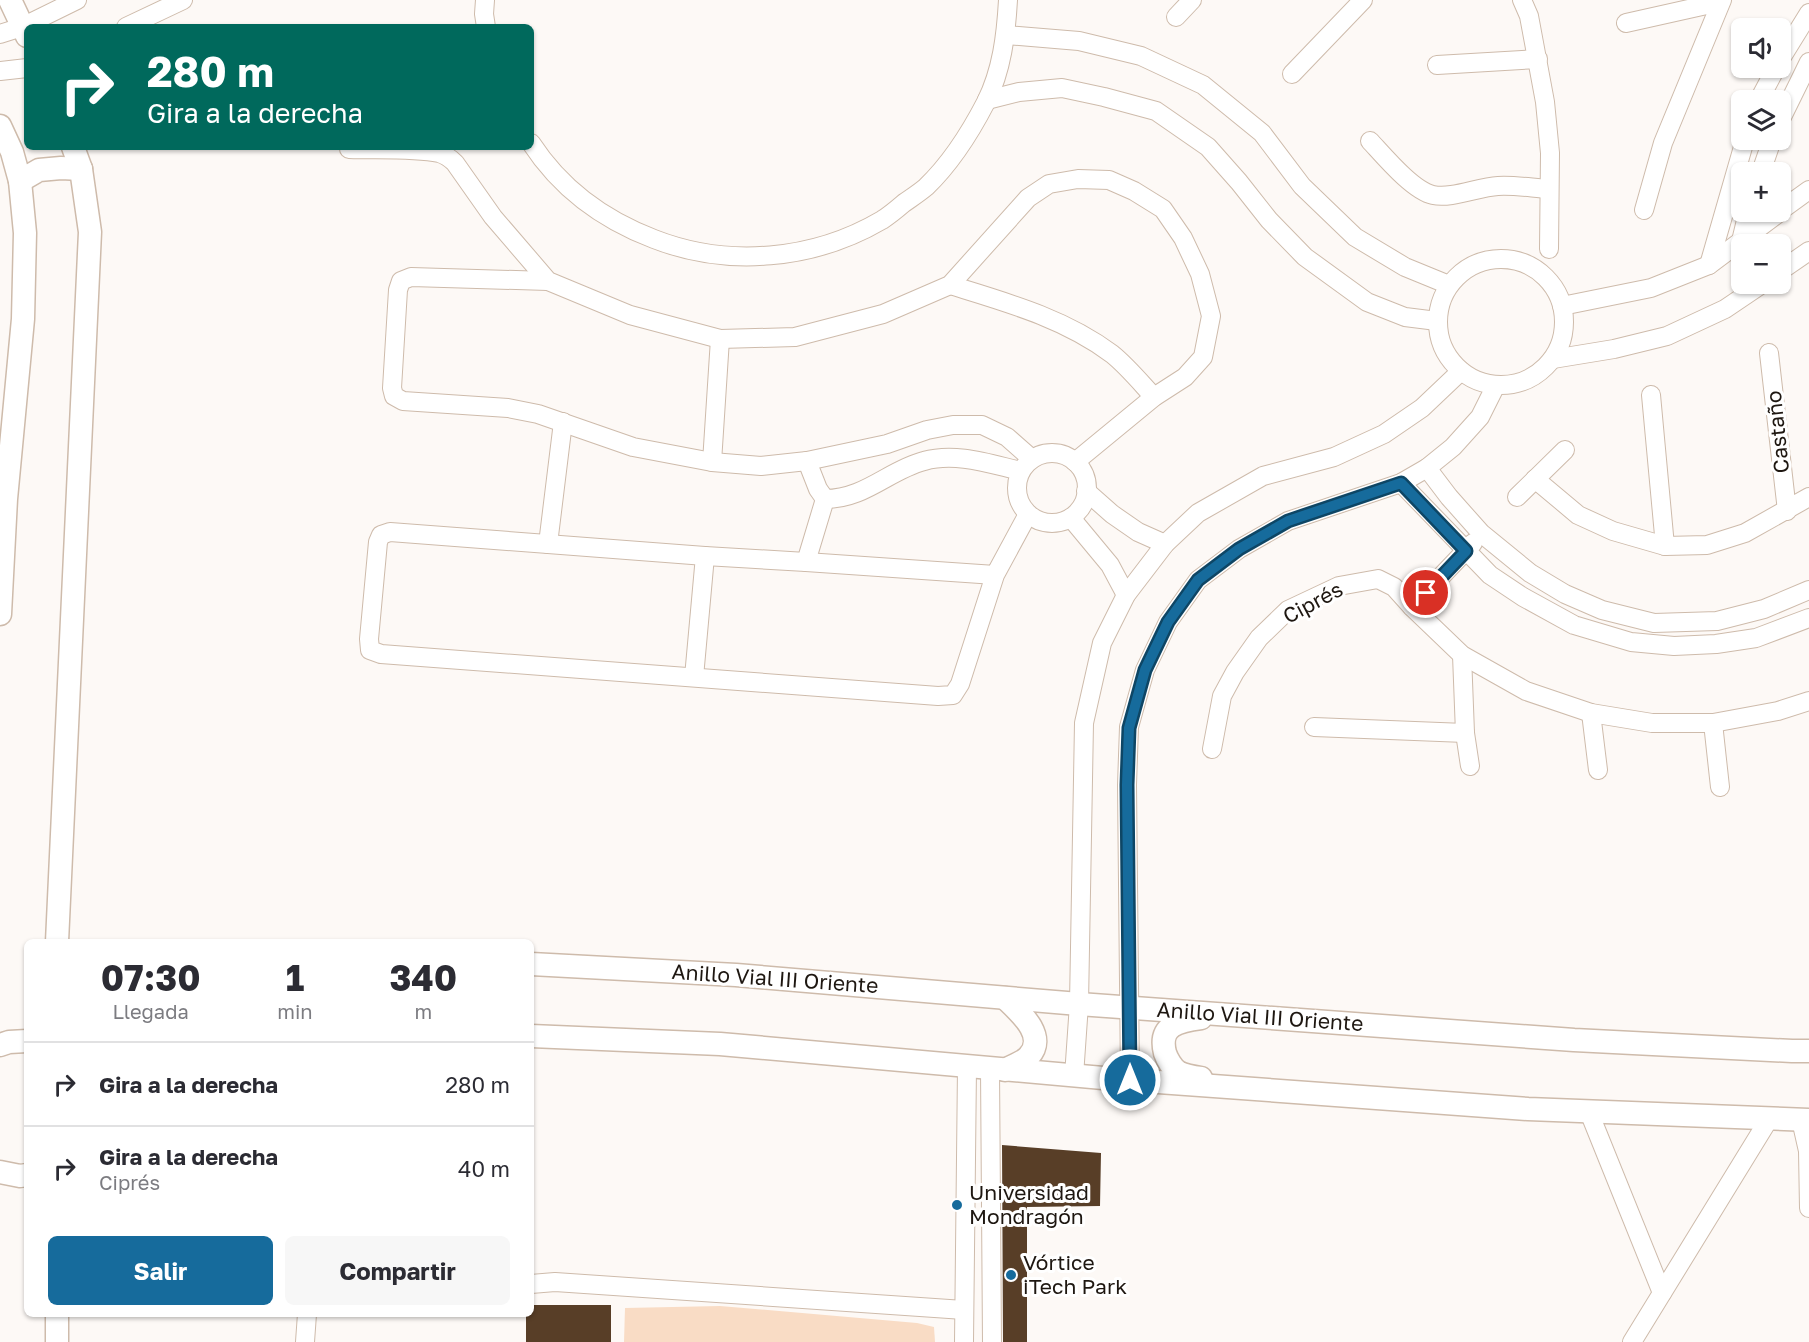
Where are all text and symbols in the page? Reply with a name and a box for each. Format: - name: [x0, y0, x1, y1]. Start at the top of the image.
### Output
- map controls: [1731, 18, 1791, 294]
- button: sound: [1731, 18, 1791, 78]
- text: 280 m: [147, 46, 274, 96]
- icon: right: [48, 48, 126, 126]
- button: layers: [1731, 90, 1791, 150]
- text: Gira a la derecha: [147, 97, 363, 129]
- button: +: [1731, 162, 1791, 222]
- button: −: [1731, 234, 1791, 294]
- street label: Castaño: [1760, 389, 1794, 475]
- pin: [1400, 567, 1451, 618]
- street label: Ciprés: [1278, 576, 1347, 629]
- icon: arrive: [1409, 576, 1442, 609]
- text: 07:30: [101, 956, 201, 999]
- text: 1: [286, 956, 304, 999]
- text: 340: [389, 956, 457, 999]
- street label: Anillo Vial III Oriente: [671, 958, 879, 998]
- street label: Anillo Vial III Oriente: [1156, 996, 1364, 1036]
- text: Llegada: [113, 999, 189, 1023]
- text: min: [277, 999, 313, 1023]
- text: m: [414, 999, 432, 1023]
- position arrow: [1098, 1048, 1162, 1112]
- icon: right: [48, 1068, 81, 1101]
- text: Gira a la derecha: [99, 1071, 278, 1098]
- text: 280 m: [445, 1071, 510, 1098]
- text: Gira a la derecha: [99, 1143, 278, 1170]
- icon: right: [48, 1152, 81, 1185]
- text: 40 m: [458, 1155, 510, 1182]
- text: Ciprés: [99, 1170, 160, 1194]
- place label: Universidad Mondragón: [969, 1179, 1089, 1229]
- marker: Universidad Mondragón: [950, 1198, 964, 1212]
- button: Salir: [48, 1236, 273, 1305]
- button: Compartir: [285, 1236, 510, 1305]
- place label: Vórtice iTech Park: [1023, 1249, 1127, 1299]
- marker: Vórtice iTech Park: [1004, 1268, 1018, 1282]

